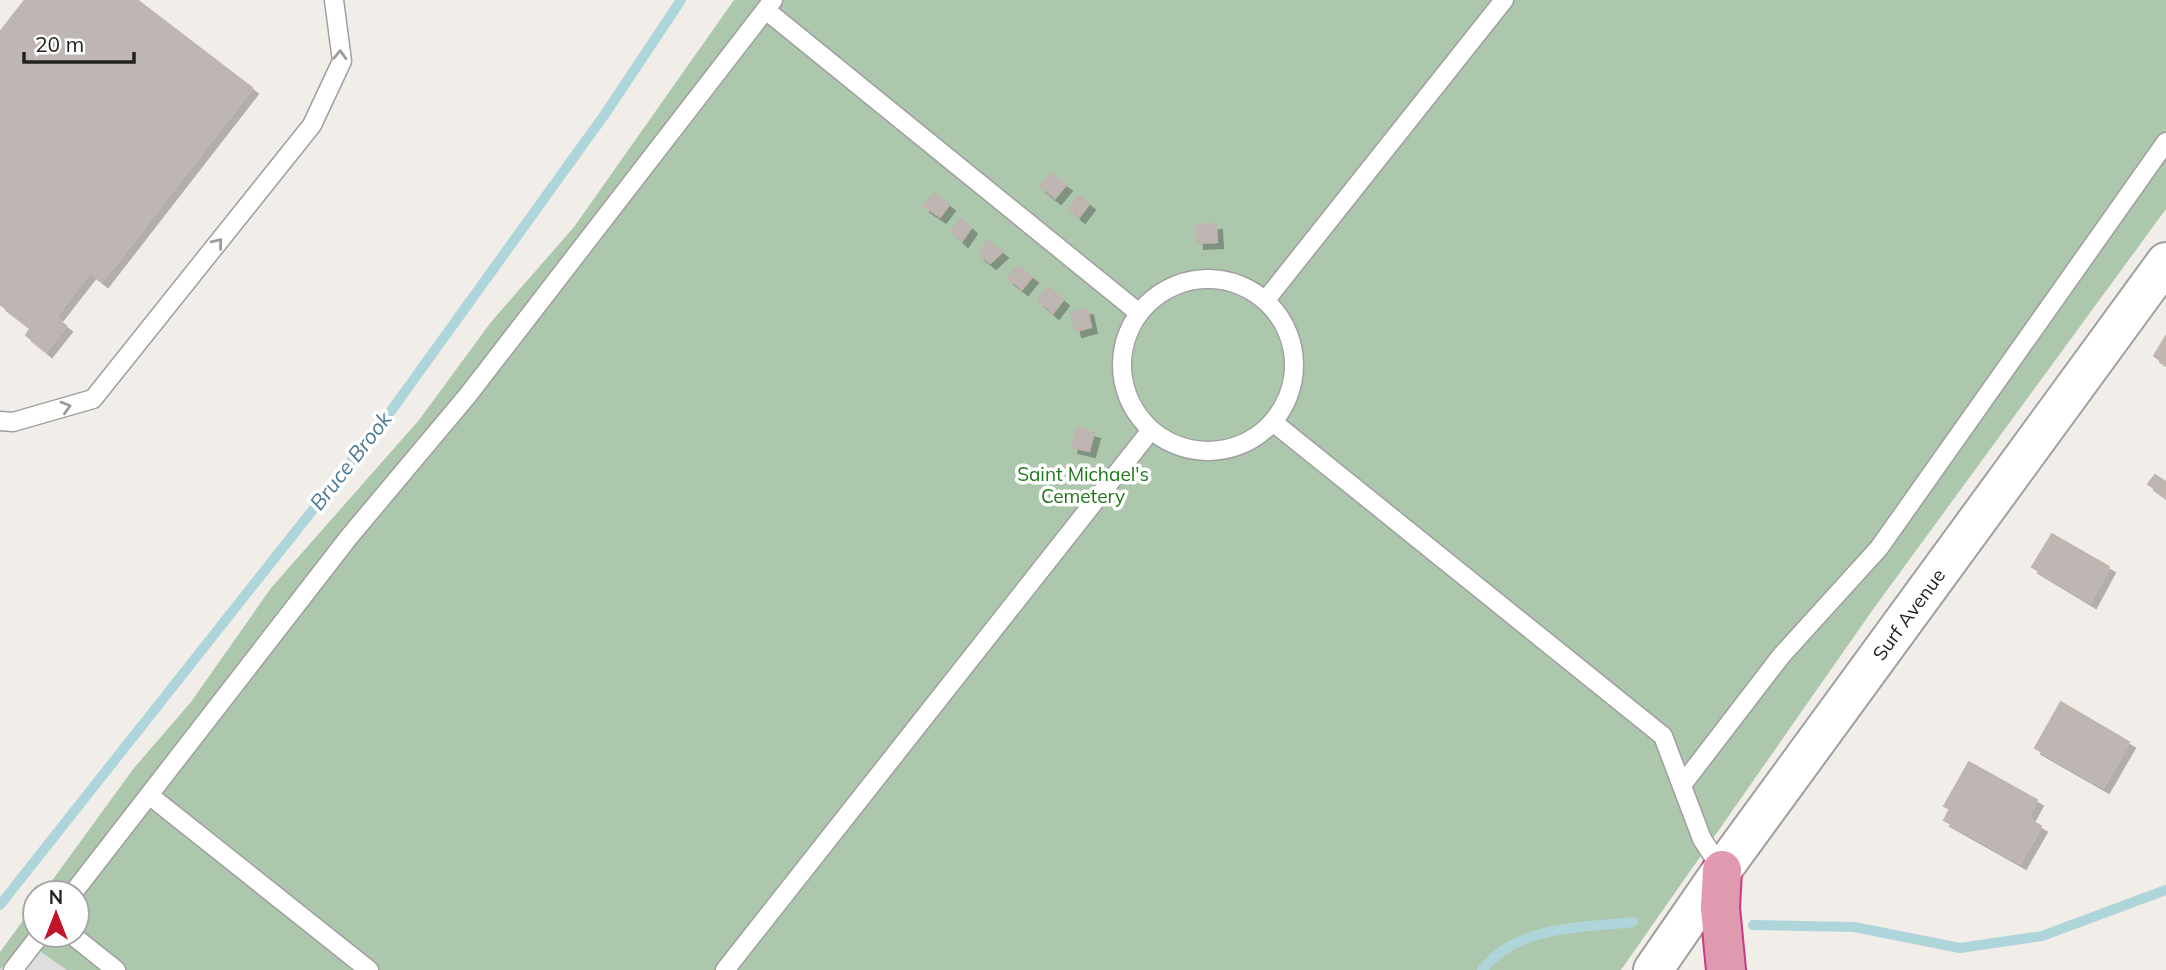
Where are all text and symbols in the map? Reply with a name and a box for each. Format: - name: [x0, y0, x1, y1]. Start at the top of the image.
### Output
- scale bar: [24, 21, 135, 65]
- text: 20 m: [35, 31, 84, 57]
- one-way arrow: [332, 50, 347, 61]
- one-way arrow: [209, 239, 222, 251]
- one-way arrow: [60, 400, 72, 415]
- water label: Bruce Brook: [304, 405, 397, 515]
- park label: Saint Michael's Cemetery: [1017, 462, 1149, 508]
- street label: Surf Avenue: [1867, 564, 1950, 665]
- north arrow: [21, 879, 91, 949]
- text: N: [49, 885, 63, 909]

